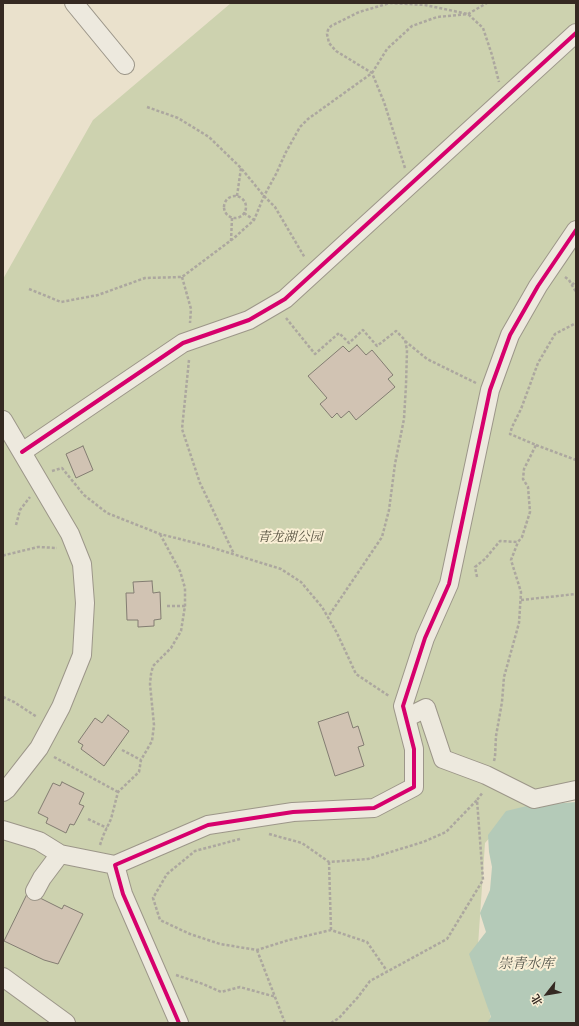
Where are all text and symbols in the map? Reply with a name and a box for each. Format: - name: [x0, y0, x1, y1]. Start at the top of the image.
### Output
- park label: 青龙湖公园: [258, 530, 322, 546]
- water label: 崇青水库: [498, 956, 554, 972]
- north arrow: [527, 974, 567, 1014]
- text: 北: [527, 991, 546, 1009]

